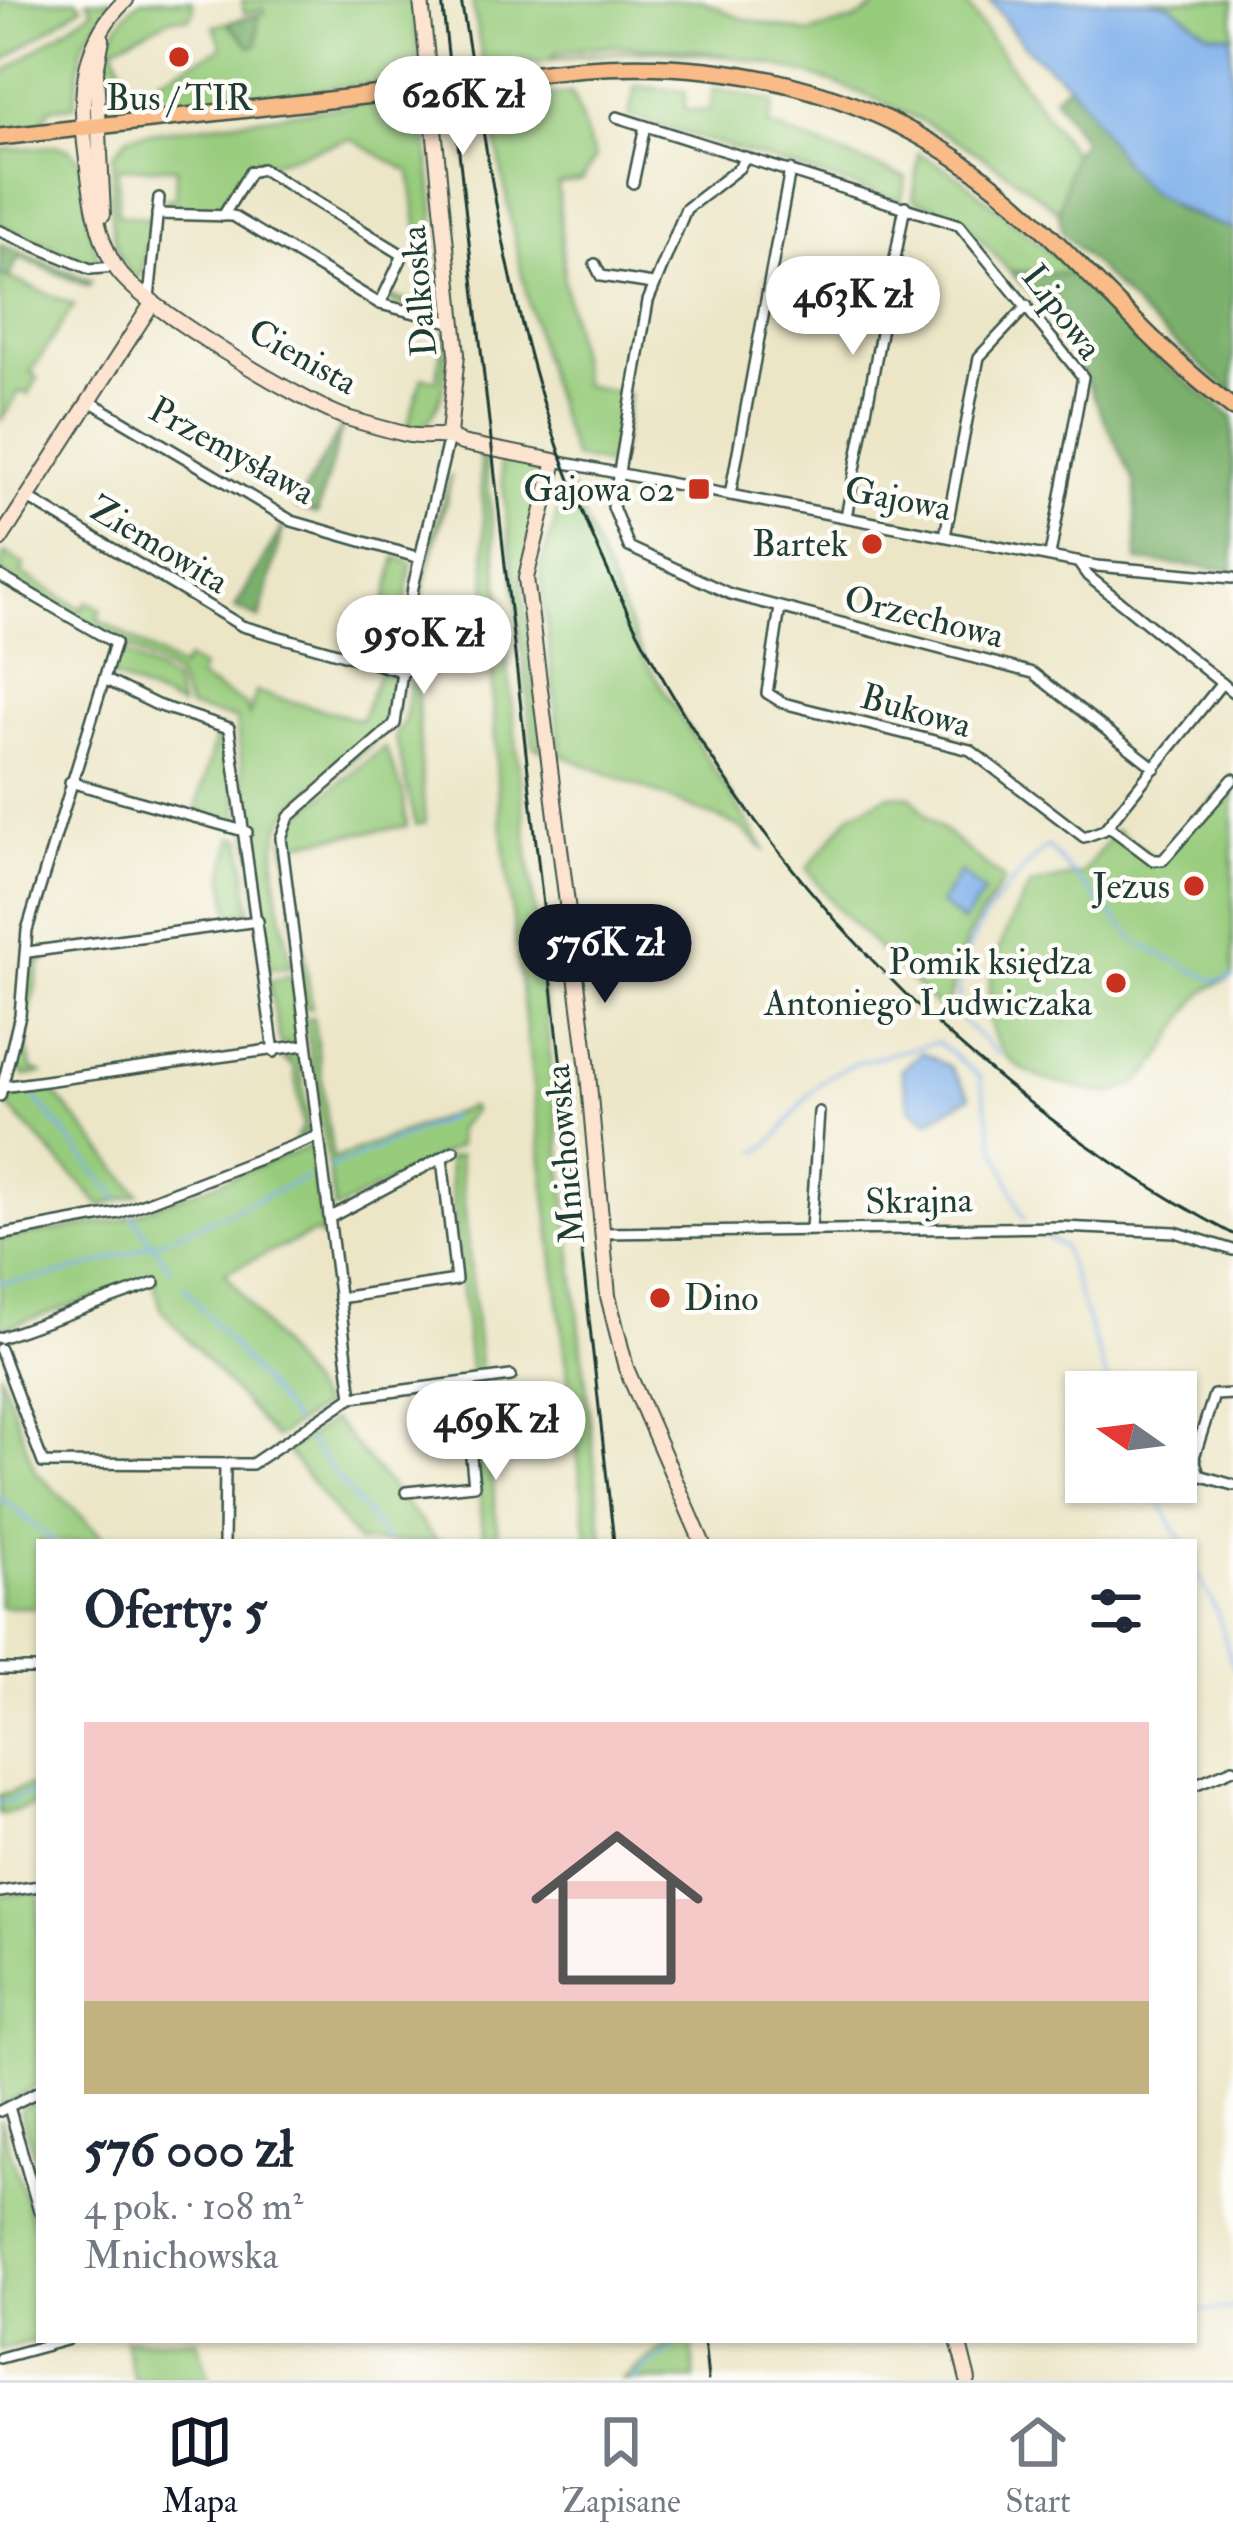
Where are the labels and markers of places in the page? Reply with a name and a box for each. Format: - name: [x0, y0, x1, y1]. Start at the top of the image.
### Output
- marker: Bus / TIR: [166, 44, 192, 70]
- pin: 626K zł: [352, 56, 574, 158]
- place label: Bus / TIR: [106, 76, 253, 121]
- pin: 463K zł: [742, 256, 964, 358]
- place label: Gajowa 02: [523, 467, 675, 512]
- marker: Gajowa 02: [686, 476, 712, 502]
- place label: Bartek: [752, 522, 848, 567]
- marker: Bartek: [859, 531, 885, 557]
- pin: 950K zł: [313, 595, 535, 697]
- place label: Jezus: [1092, 864, 1170, 909]
- marker: Jezus: [1181, 873, 1207, 899]
- pin: 576K zł: [494, 904, 716, 1006]
- place label: Pomik księdza Antoniego Ludwiczaka: [763, 940, 1093, 1026]
- marker: Pomik księdza Antoniego Ludwiczaka: [1103, 970, 1129, 996]
- place label: Dino: [684, 1276, 759, 1321]
- marker: Dino: [647, 1285, 673, 1311]
- pin: 469K zł: [385, 1381, 607, 1483]

